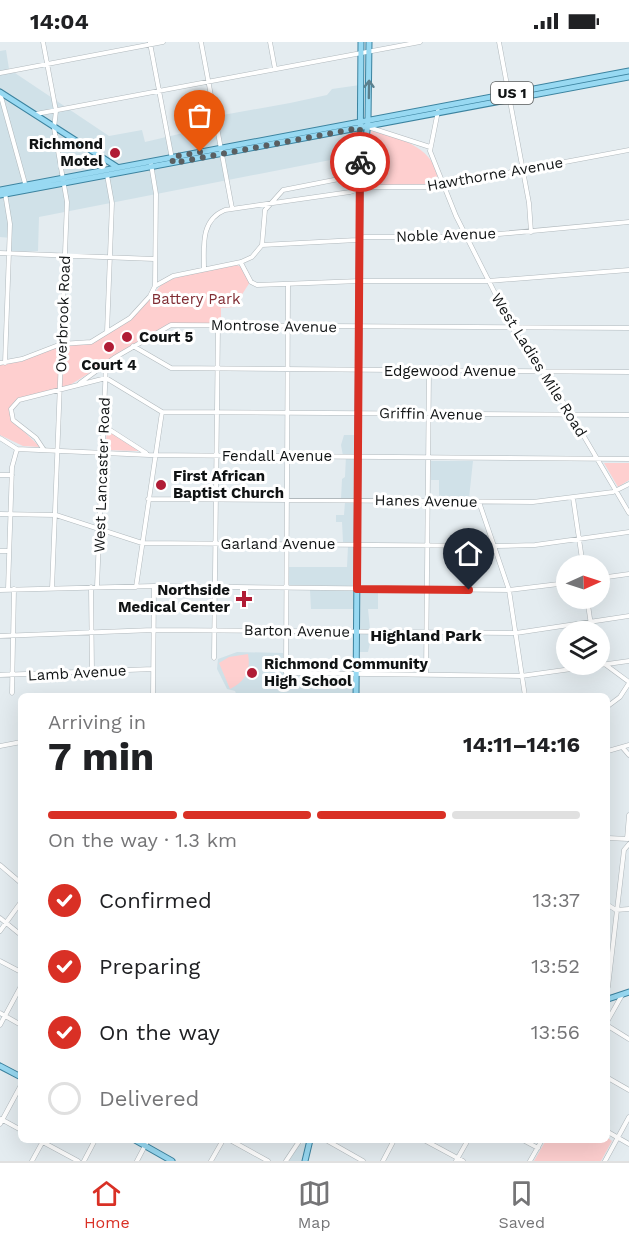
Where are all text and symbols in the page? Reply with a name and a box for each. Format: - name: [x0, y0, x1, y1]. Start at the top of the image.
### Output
- text: 14:04: [30, 9, 89, 34]
- one-way arrow: [363, 80, 375, 100]
- road number: US 1: [491, 82, 533, 104]
- pin: [174, 90, 225, 152]
- icon: bag: [183, 99, 216, 132]
- courier: [330, 132, 390, 192]
- place label: Richmond Motel: [29, 135, 103, 170]
- marker: Richmond Motel: [108, 146, 122, 160]
- icon: bike: [344, 146, 377, 179]
- street label: Hawthorne Avenue: [425, 153, 565, 195]
- street label: Noble Avenue: [396, 224, 496, 246]
- street label: Overbrook Road: [52, 255, 74, 373]
- park label: Battery Park: [151, 290, 241, 308]
- street label: West Ladies Mile Road: [487, 290, 591, 440]
- street label: Montrose Avenue: [211, 316, 337, 336]
- place label: Court 5: [139, 328, 194, 346]
- marker: Court 5: [120, 330, 134, 344]
- marker: Court 4: [102, 340, 116, 354]
- place label: Court 4: [81, 356, 137, 374]
- street label: Edgewood Avenue: [384, 362, 516, 380]
- street label: West Lancaster Road: [90, 397, 114, 553]
- street label: Griffin Avenue: [379, 404, 483, 424]
- street label: Fendall Avenue: [222, 447, 332, 465]
- place label: First African Baptist Church: [173, 467, 284, 502]
- marker: First African Baptist Church: [154, 478, 168, 492]
- street label: Hanes Avenue: [374, 491, 478, 511]
- pin: [443, 528, 494, 590]
- street label: Garland Avenue: [221, 535, 335, 553]
- icon: home: [452, 537, 485, 570]
- north arrow: [556, 555, 610, 609]
- map controls: [556, 555, 610, 675]
- place label: Northside Medical Center: [118, 581, 231, 616]
- marker: Northside Medical Center: [235, 590, 253, 608]
- street label: Barton Avenue: [244, 621, 350, 641]
- button: layers: [556, 621, 610, 675]
- district label: Highland Park: [370, 626, 482, 645]
- place label: Richmond Community High School: [264, 655, 429, 690]
- street label: Lamb Avenue: [27, 661, 127, 685]
- marker: Richmond Community High School: [245, 666, 259, 680]
- text: Arriving in: [48, 710, 146, 734]
- text: 14:11–14:16: [463, 732, 580, 757]
- text: 7 min: [48, 734, 154, 779]
- text: On the way · 1.3 km: [48, 828, 237, 852]
- icon: check: [48, 884, 81, 917]
- text: Confirmed: [99, 888, 212, 913]
- text: 13:37: [533, 888, 580, 912]
- icon: check: [48, 950, 81, 983]
- text: Preparing: [99, 954, 200, 979]
- text: 13:52: [531, 954, 580, 978]
- icon: check: [48, 1016, 81, 1049]
- text: On the way: [99, 1020, 220, 1045]
- text: 13:56: [531, 1020, 580, 1044]
- text: Delivered: [99, 1086, 199, 1111]
- tab: Home: [84, 1177, 130, 1232]
- tab: Map: [298, 1177, 331, 1232]
- tab: Saved: [499, 1177, 545, 1232]

